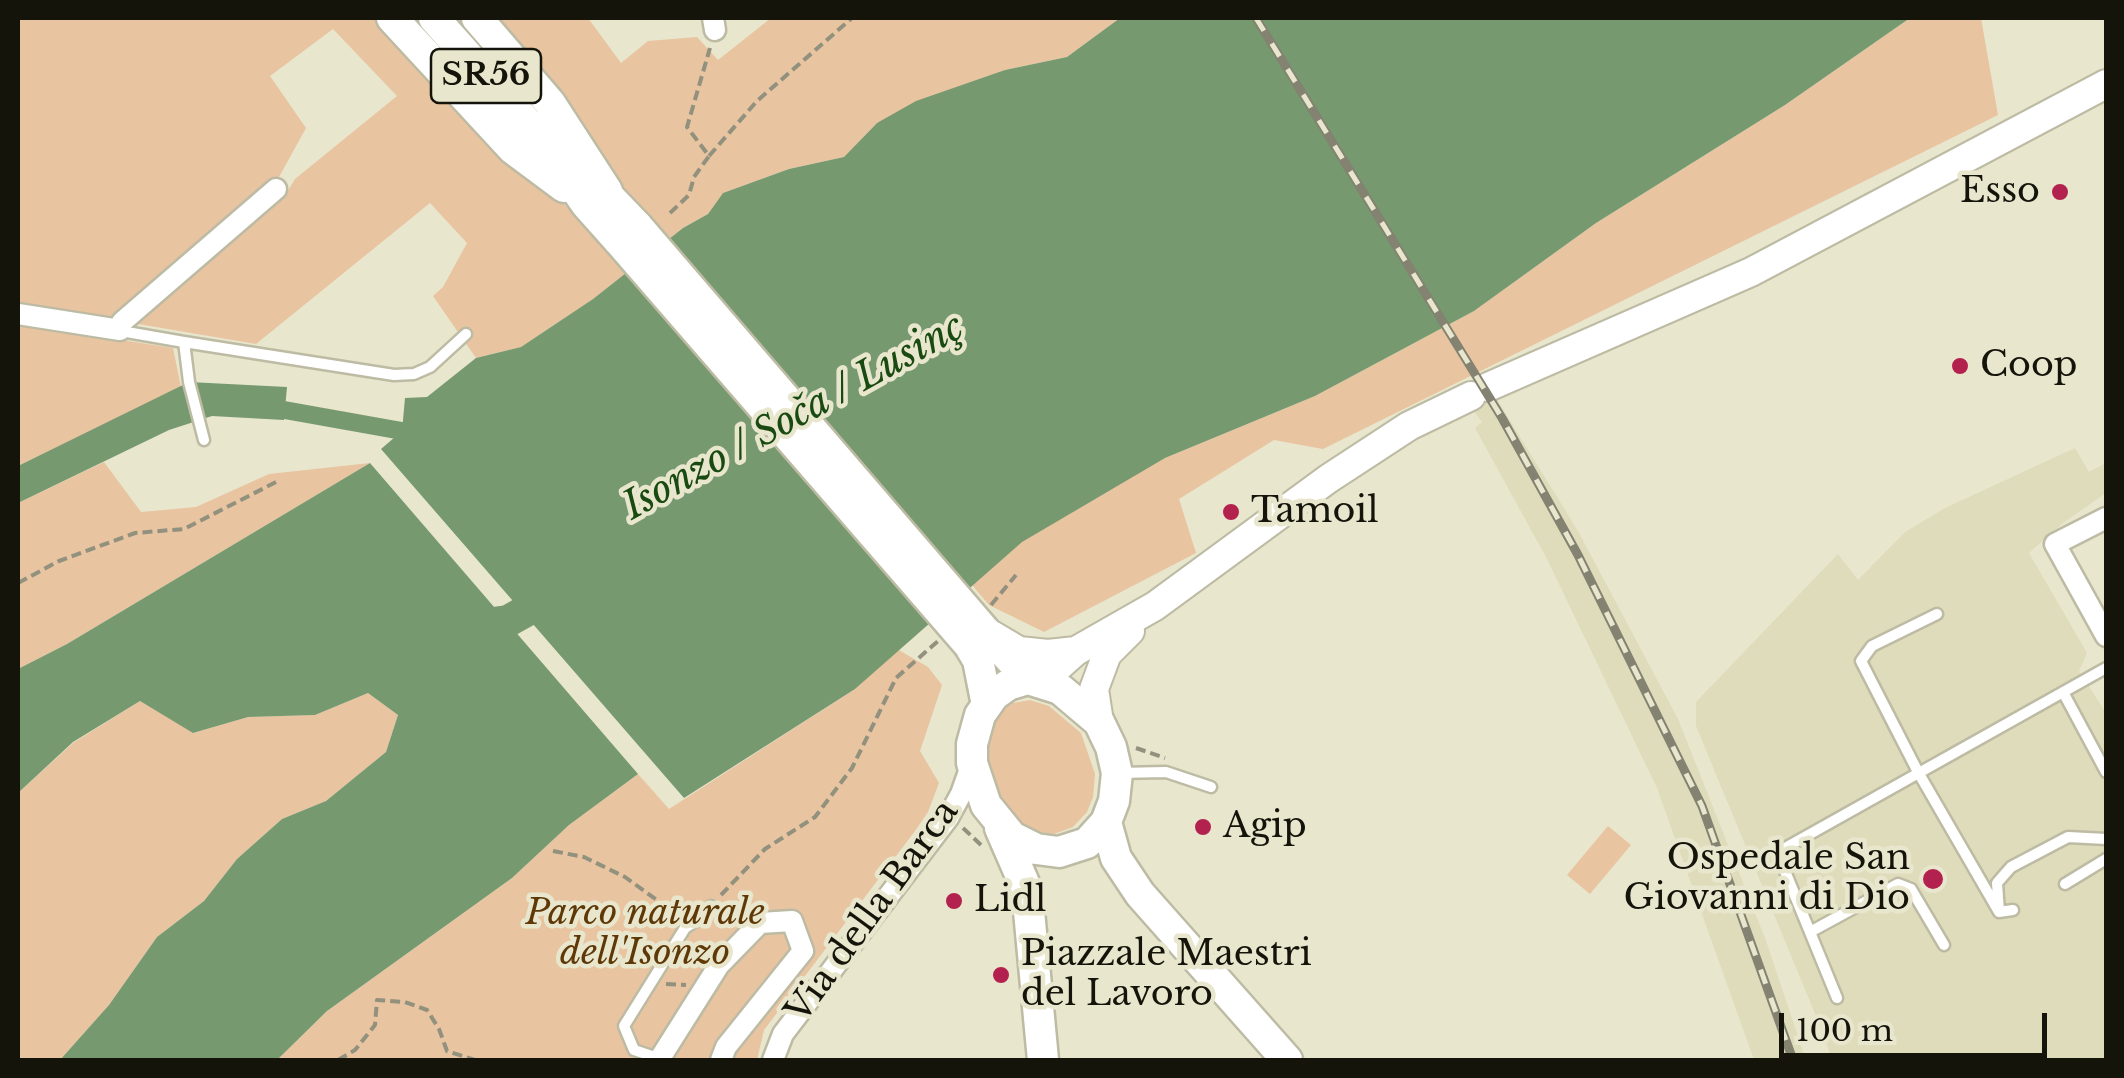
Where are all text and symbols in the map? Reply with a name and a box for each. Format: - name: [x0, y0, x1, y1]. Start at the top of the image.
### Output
- road number: SR56: [431, 49, 541, 103]
- place label: Esso: [1960, 171, 2040, 213]
- marker: Esso: [2049, 181, 2071, 203]
- water label: Isonzo / Soča / Lusinç: [616, 305, 972, 531]
- place label: Coop: [1980, 345, 2078, 387]
- marker: Coop: [1949, 355, 1971, 377]
- place label: Tamoil: [1251, 491, 1379, 533]
- marker: Tamoil: [1220, 501, 1242, 523]
- street label: Via della Barca: [778, 792, 968, 1032]
- place label: Agip: [1223, 806, 1307, 848]
- marker: Agip: [1192, 816, 1214, 838]
- place label: Ospedale San Giovanni di Dio: [1623, 838, 1910, 920]
- marker: Ospedale San Giovanni di Dio: [1920, 866, 1946, 892]
- place label: Lidl: [974, 880, 1046, 922]
- marker: Lidl: [943, 890, 965, 912]
- park label: Parco naturale dell'Isonzo: [525, 893, 765, 975]
- place label: Piazzale Maestri del Lavoro: [1021, 934, 1312, 1016]
- marker: Piazzale Maestri del Lavoro: [990, 964, 1012, 986]
- scale bar: [1784, 993, 2052, 1055]
- text: 100 m: [1796, 1012, 1893, 1049]

